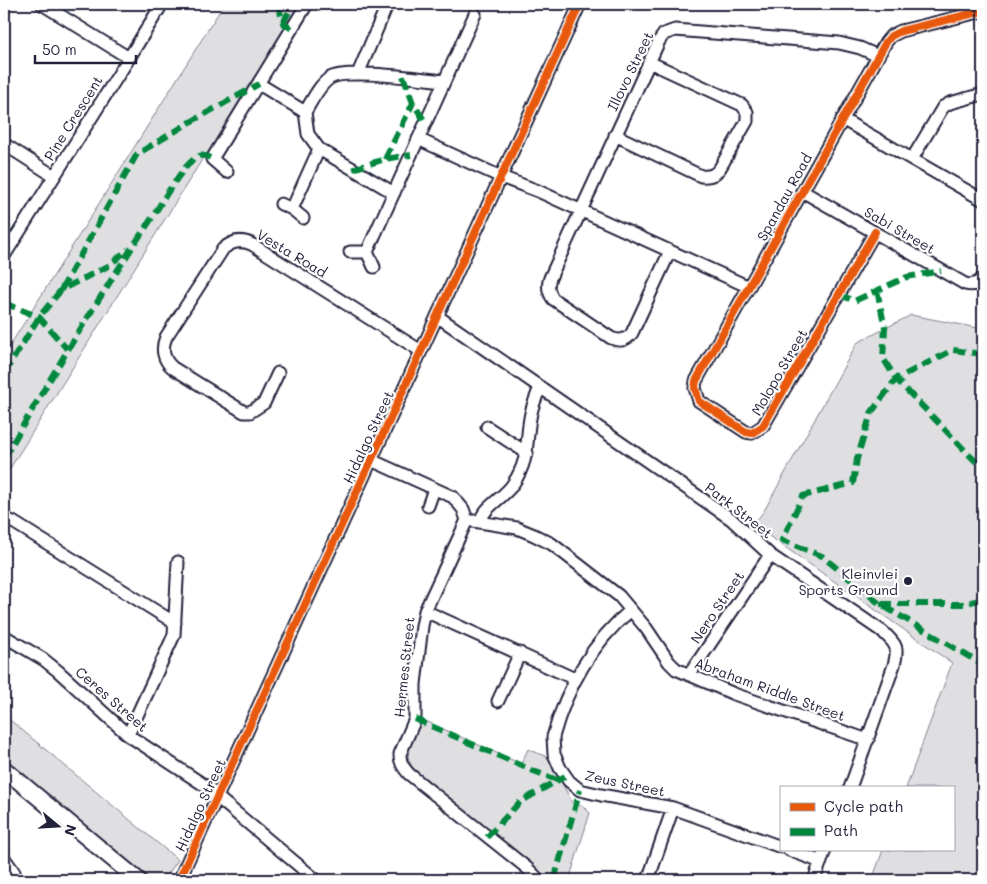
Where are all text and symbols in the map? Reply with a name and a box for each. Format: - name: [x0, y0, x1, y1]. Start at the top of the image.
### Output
- street label: Illovo Street: [603, 28, 657, 114]
- scale bar: [35, 32, 136, 64]
- text: 50 m: [42, 39, 77, 59]
- street label: Pine Crescent: [39, 72, 107, 164]
- street label: Spandau Road: [752, 150, 816, 244]
- street label: Sabi Street: [861, 202, 939, 258]
- street label: Vesta Road: [253, 225, 331, 281]
- street label: Molopo Street: [746, 325, 812, 419]
- street label: Hidalgo Street: [338, 387, 398, 487]
- street label: Park Street: [701, 478, 777, 542]
- place label: Kleinvlei Sports Ground: [799, 564, 898, 599]
- street label: Nero Street: [686, 567, 748, 647]
- marker: Kleinvlei Sports Ground: [902, 575, 914, 587]
- street label: Hermes Street: [389, 616, 419, 718]
- street label: Abraham Riddle Street: [692, 653, 848, 725]
- street label: Ceres Street: [72, 662, 152, 736]
- street label: Hidalgo Street: [170, 755, 230, 855]
- street label: Zeus Street: [583, 765, 667, 801]
- legend: [780, 786, 954, 852]
- text: Cycle path: [824, 796, 903, 816]
- north arrow: [32, 802, 82, 852]
- text: Path: [824, 820, 858, 840]
- text: N: [60, 822, 82, 838]

